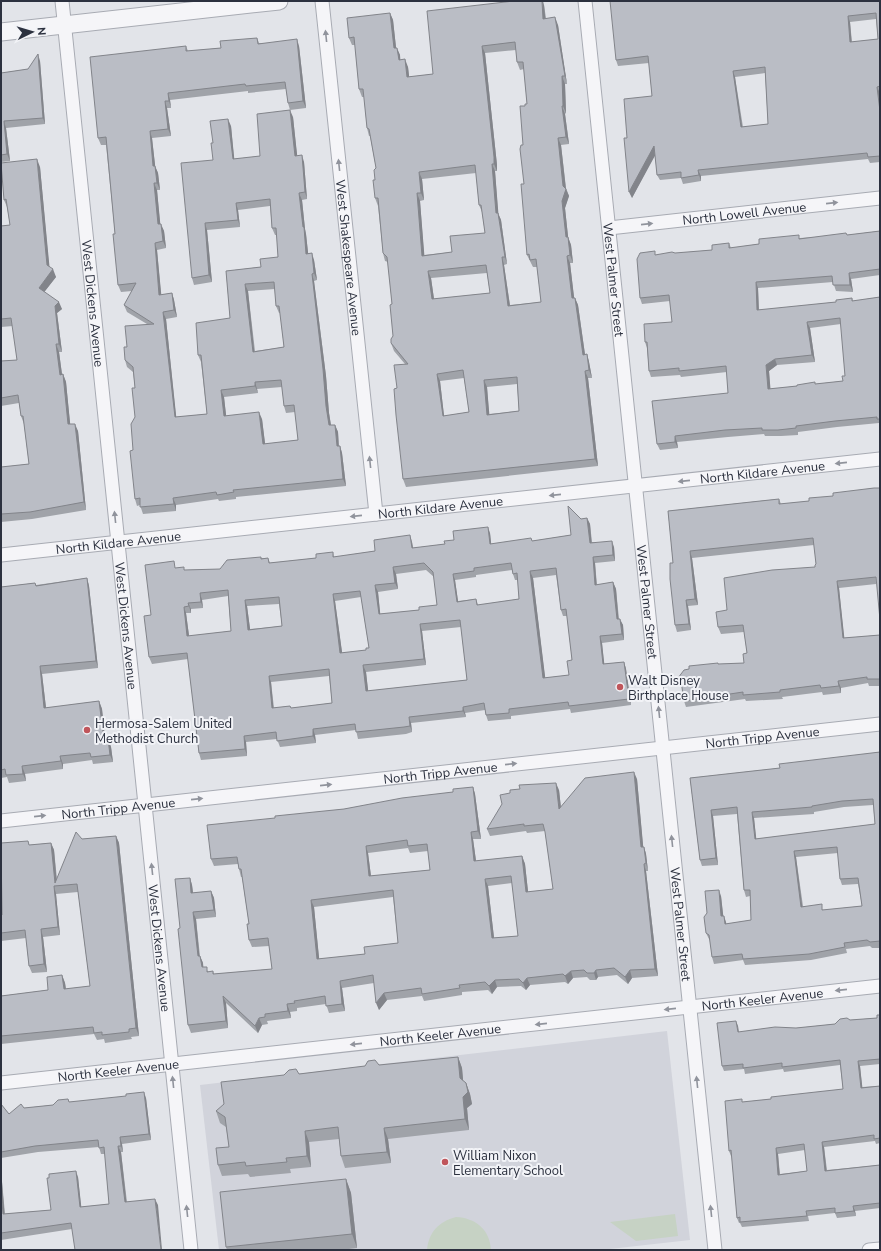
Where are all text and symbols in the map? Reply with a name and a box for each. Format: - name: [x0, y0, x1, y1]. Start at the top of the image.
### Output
- north arrow: [12, 12, 52, 52]
- text: N: [34, 26, 49, 36]
- one-way arrow: [323, 30, 329, 42]
- one-way arrow: [336, 159, 343, 171]
- street label: West Shakespeare Avenue: [331, 179, 365, 337]
- street label: North Lowell Avenue: [681, 198, 807, 230]
- one-way arrow: [826, 200, 838, 206]
- one-way arrow: [641, 221, 653, 227]
- street label: West Palmer Street: [598, 222, 628, 338]
- street label: West Dickens Avenue: [77, 239, 108, 368]
- one-way arrow: [367, 456, 374, 468]
- street label: North Kildare Avenue: [699, 457, 826, 489]
- one-way arrow: [835, 460, 847, 467]
- one-way arrow: [678, 477, 690, 484]
- street label: North Kildare Avenue: [377, 492, 504, 524]
- one-way arrow: [549, 492, 561, 498]
- one-way arrow: [112, 511, 118, 523]
- one-way arrow: [350, 513, 362, 520]
- street label: North Kildare Avenue: [55, 527, 182, 559]
- street label: West Palmer Street: [632, 544, 661, 660]
- street label: West Dickens Avenue: [110, 561, 141, 690]
- place label: Walt Disney Birthplace House: [628, 672, 729, 705]
- marker: Walt Disney Birthplace House: [615, 682, 625, 692]
- one-way arrow: [656, 706, 662, 718]
- place label: Hermosa-Salem United Methodist Church: [95, 715, 232, 748]
- street label: North Tripp Avenue: [705, 723, 820, 753]
- marker: Hermosa-Salem United Methodist Church: [82, 725, 92, 735]
- street label: North Tripp Avenue: [383, 758, 498, 789]
- one-way arrow: [505, 761, 517, 768]
- one-way arrow: [320, 782, 332, 788]
- street label: North Tripp Avenue: [61, 794, 176, 824]
- one-way arrow: [191, 796, 203, 802]
- one-way arrow: [34, 813, 46, 820]
- one-way arrow: [669, 835, 676, 847]
- one-way arrow: [148, 863, 155, 875]
- street label: West Palmer Street: [665, 866, 695, 983]
- street label: West Dickens Avenue: [143, 884, 174, 1013]
- street label: North Keeler Avenue: [701, 984, 824, 1016]
- one-way arrow: [835, 987, 847, 994]
- one-way arrow: [664, 1006, 676, 1013]
- street label: North Keeler Avenue: [379, 1020, 502, 1051]
- one-way arrow: [535, 1020, 547, 1027]
- one-way arrow: [350, 1041, 362, 1047]
- street label: North Keeler Avenue: [57, 1055, 180, 1087]
- one-way arrow: [170, 1076, 177, 1088]
- one-way arrow: [694, 1076, 701, 1088]
- place label: William Nixon Elementary School: [453, 1147, 563, 1180]
- marker: William Nixon Elementary School: [440, 1157, 450, 1167]
- one-way arrow: [184, 1205, 190, 1217]
- one-way arrow: [708, 1205, 714, 1217]

